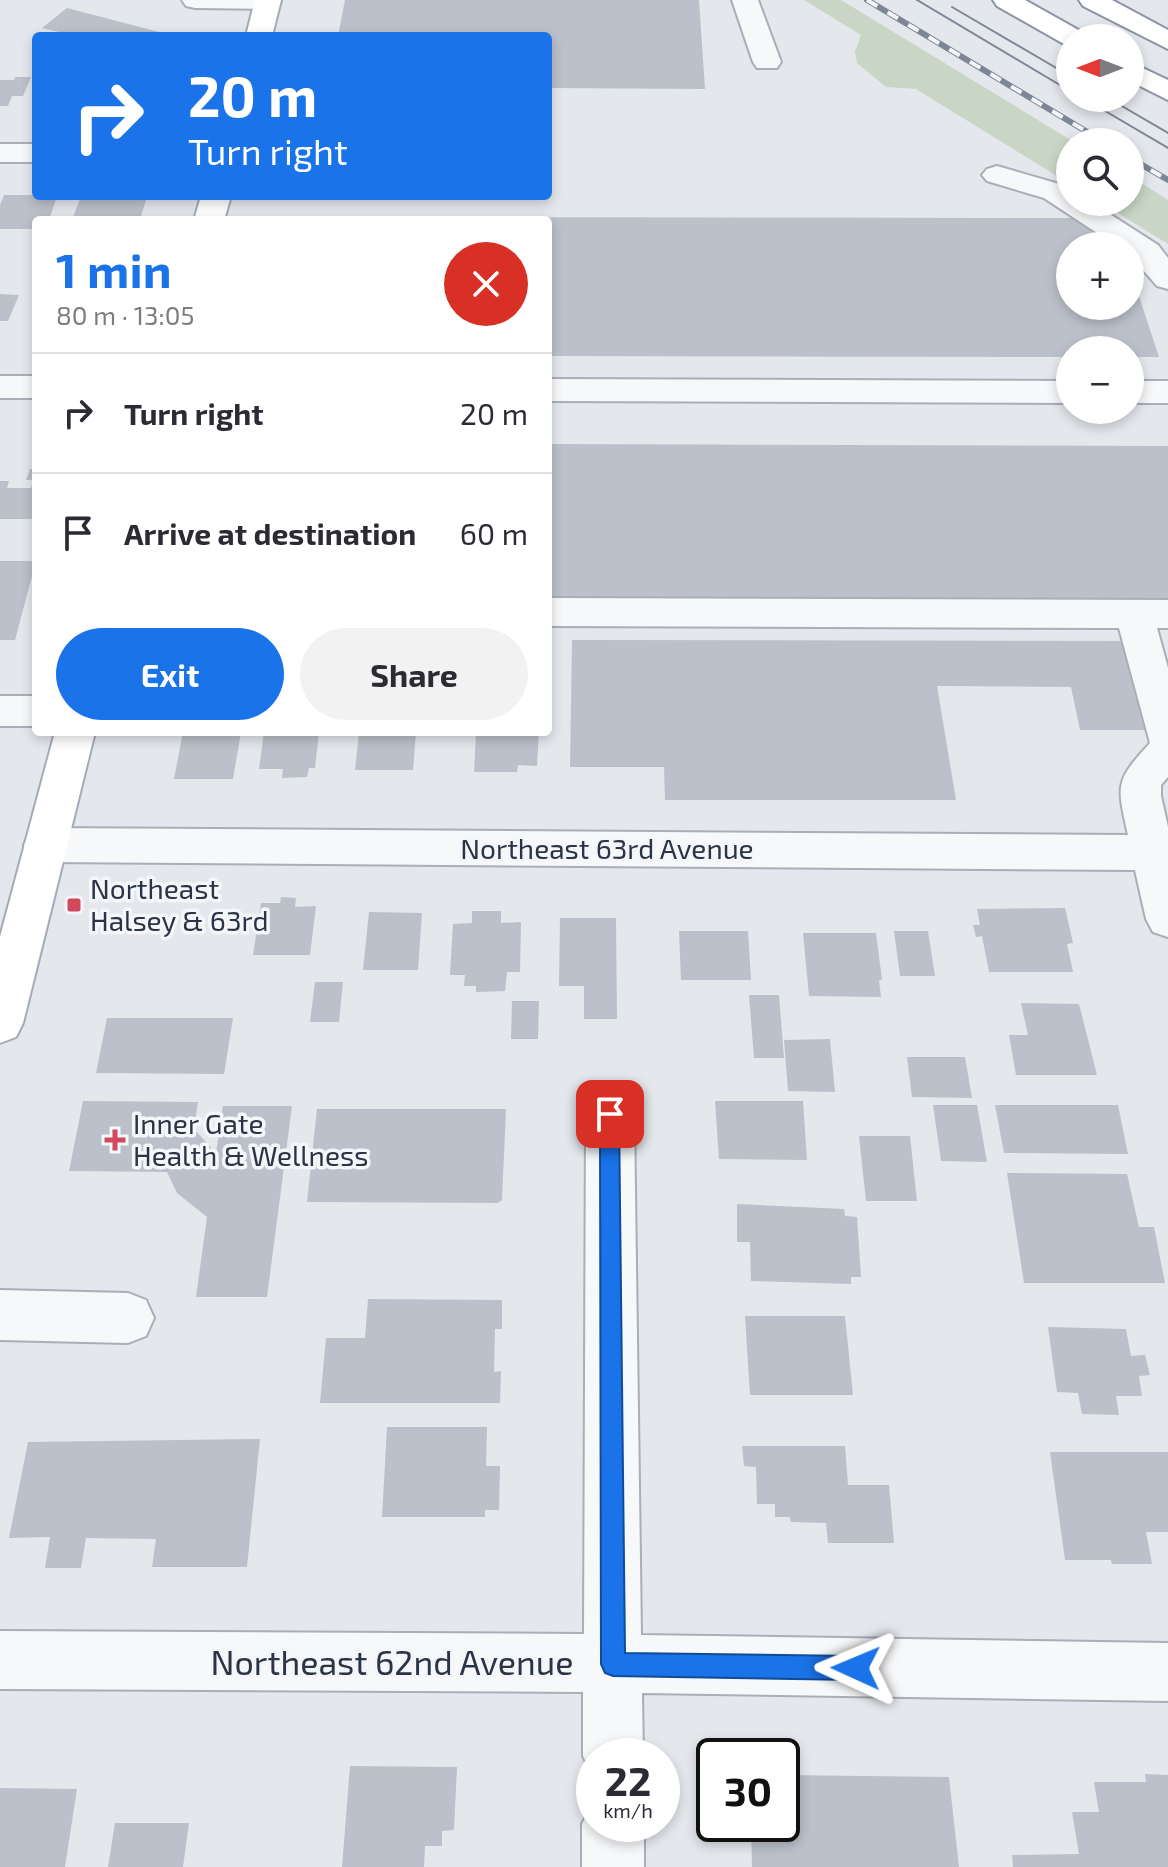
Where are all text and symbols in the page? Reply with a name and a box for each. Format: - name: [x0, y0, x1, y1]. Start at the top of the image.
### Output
- north arrow: [1056, 24, 1144, 112]
- map controls: [1056, 24, 1144, 424]
- text: 20 m: [188, 61, 317, 128]
- icon: right: [56, 64, 160, 168]
- button: search: [1056, 128, 1144, 216]
- text: Turn right: [188, 129, 348, 172]
- button: +: [1056, 232, 1144, 320]
- text: 1 min: [56, 240, 172, 298]
- button: close: [444, 242, 528, 326]
- text: 80 m · 13:05: [56, 299, 194, 330]
- button: −: [1056, 336, 1144, 424]
- icon: right: [56, 391, 100, 435]
- text: Turn right: [124, 395, 264, 431]
- text: 20 m: [460, 395, 528, 431]
- icon: arrive: [56, 511, 100, 555]
- text: Arrive at destination: [124, 515, 416, 551]
- text: 60 m: [460, 515, 528, 551]
- button: Exit: [56, 628, 284, 720]
- button: Share: [300, 628, 528, 720]
- street label: Northeast 63rd Avenue: [460, 831, 754, 865]
- place label: Northeast Halsey & 63rd: [90, 871, 268, 937]
- marker: Northeast Halsey & 63rd: [65, 896, 83, 914]
- pin: [576, 1080, 644, 1148]
- icon: arrive: [588, 1092, 632, 1136]
- place label: Inner Gate Health & Wellness: [133, 1106, 368, 1172]
- marker: Inner Gate Health & Wellness: [104, 1129, 126, 1151]
- position arrow: [814, 1626, 898, 1710]
- street label: Northeast 62nd Avenue: [211, 1641, 573, 1682]
- speed limit sign: 30: [696, 1738, 800, 1842]
- text: 22: [605, 1756, 651, 1804]
- text: km/h: [603, 1798, 653, 1822]

